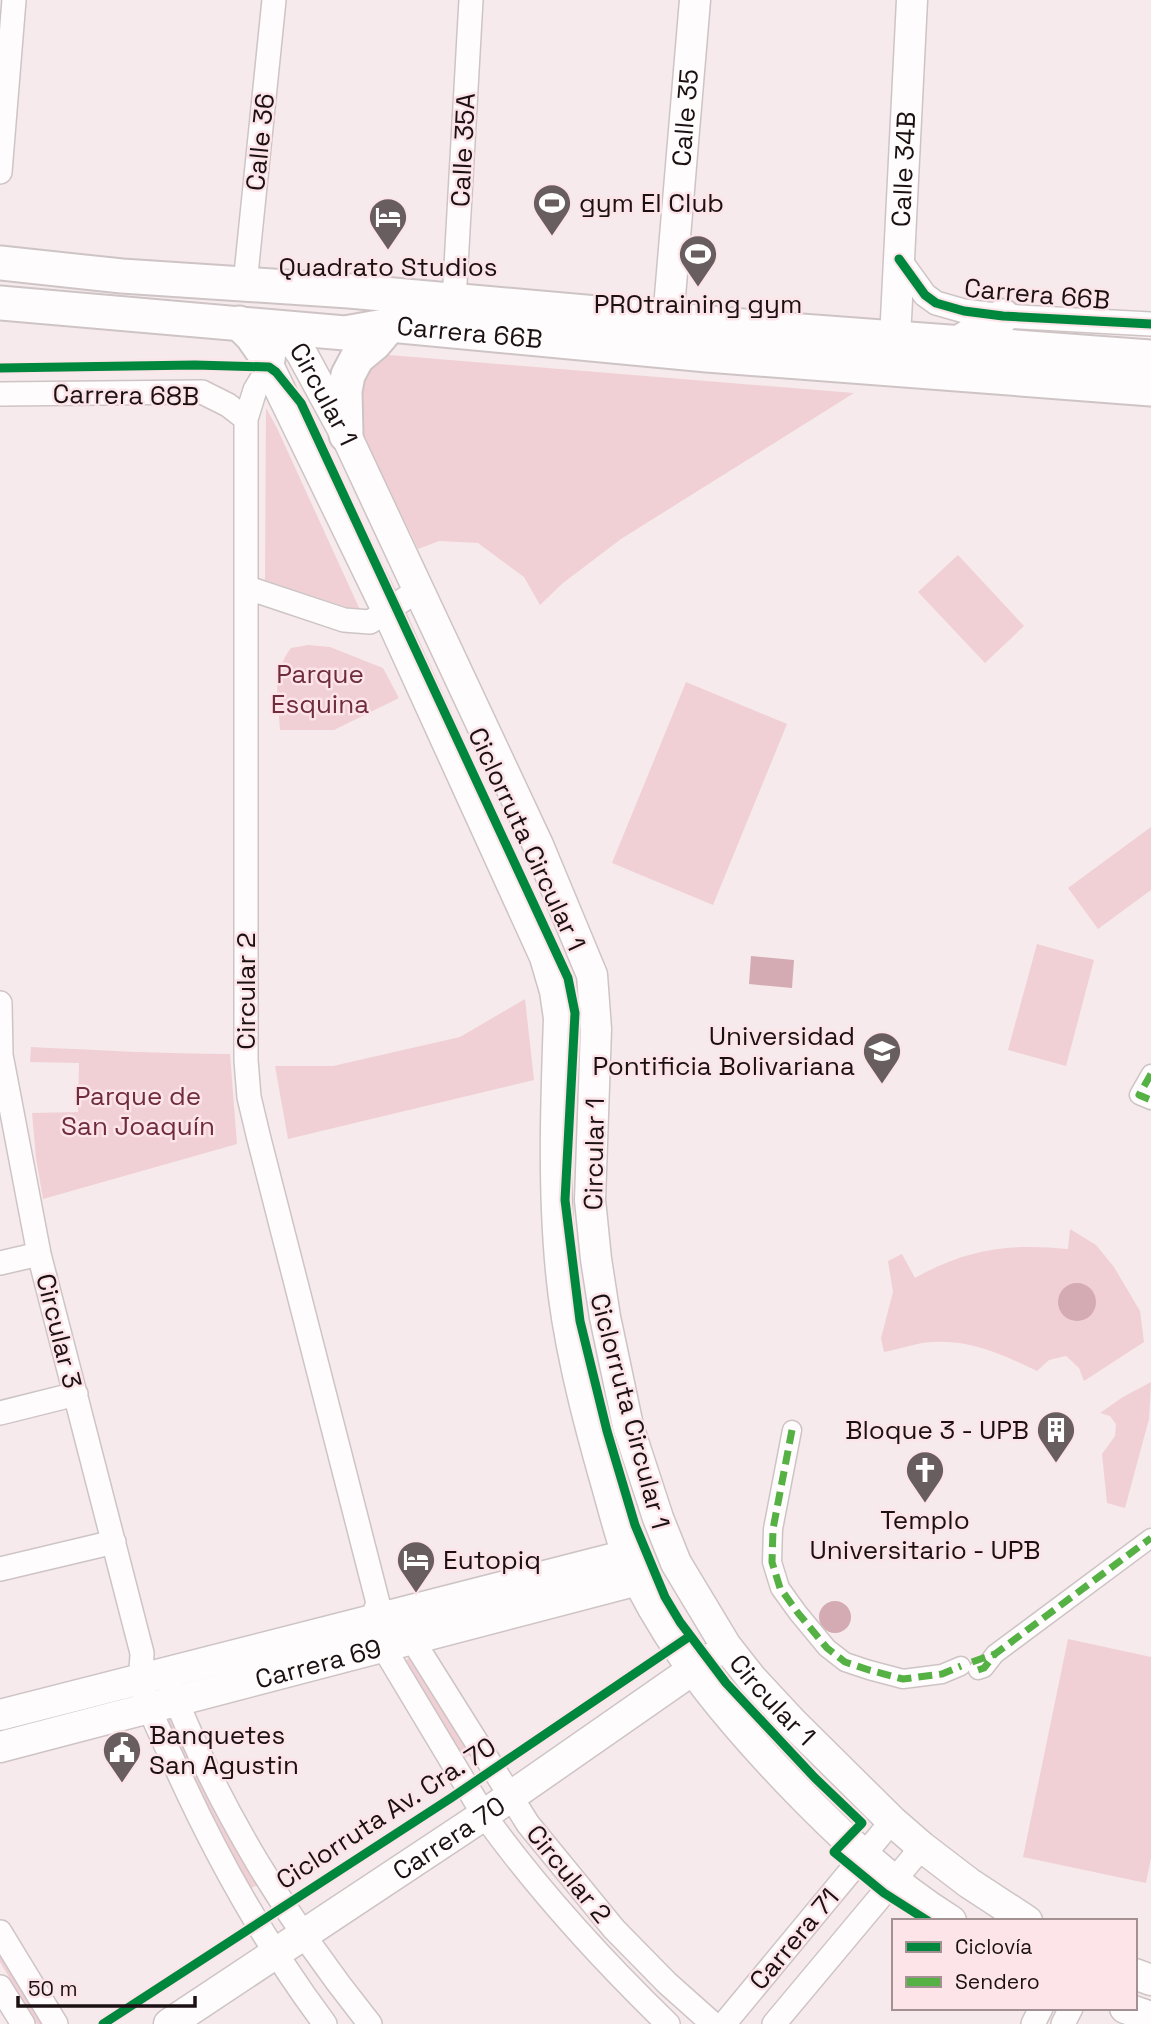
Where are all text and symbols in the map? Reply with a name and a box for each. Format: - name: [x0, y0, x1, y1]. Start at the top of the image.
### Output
- street label: Calle 35: [664, 68, 706, 168]
- street label: Calle 36: [238, 91, 282, 193]
- street label: Calle 35A: [443, 92, 483, 208]
- street label: Calle 34B: [884, 111, 923, 228]
- sports icon: gym El Club: [531, 182, 573, 237]
- place label: gym El Club: [579, 186, 724, 220]
- hotel icon: Quadrato Studios: [367, 196, 409, 251]
- sports icon: PROtraining gym: [677, 233, 719, 288]
- place label: Quadrato Studios: [278, 250, 498, 284]
- street label: Carrera 66B: [963, 271, 1111, 317]
- place label: PROtraining gym: [594, 287, 802, 321]
- street label: Carrera 66B: [395, 309, 544, 356]
- street label: Circular 1: [282, 336, 366, 451]
- street label: Carrera 68B: [52, 377, 200, 413]
- park label: Parque Esquina: [271, 657, 369, 721]
- street label: Ciclorruta Circular 1: [460, 722, 594, 956]
- street label: Circular 2: [229, 932, 263, 1050]
- place label: Universidad Pontificia Bolivariana: [592, 1019, 855, 1083]
- school or university icon: Universidad Pontificia Bolivariana: [861, 1030, 903, 1085]
- park label: Parque de San Joaquín: [61, 1079, 215, 1143]
- street label: Circular 1: [576, 1097, 612, 1211]
- street label: Circular 3: [28, 1270, 90, 1392]
- street label: Ciclorruta Circular 1: [582, 1289, 678, 1533]
- building icon: Bloque 3 - UPB: [1035, 1409, 1077, 1464]
- place label: Bloque 3 - UPB: [845, 1413, 1029, 1447]
- church icon: Templo Universitario - UPB: [904, 1449, 946, 1504]
- place label: Templo Universitario - UPB: [810, 1503, 1040, 1567]
- hotel icon: Eutopiq: [395, 1539, 437, 1594]
- place label: Eutopiq: [443, 1543, 541, 1577]
- street label: Carrera 69: [252, 1631, 385, 1696]
- street label: Circular 1: [722, 1647, 823, 1753]
- place label: Banquetes San Agustin: [149, 1718, 299, 1782]
- public building icon: Banquetes San Agustin: [101, 1729, 143, 1784]
- street label: Ciclorruta Av. Cra. 70: [270, 1729, 502, 1897]
- street label: Carrera 70: [386, 1788, 512, 1888]
- street label: Circular 2: [519, 1818, 619, 1930]
- street label: Carrera 71: [742, 1881, 846, 1997]
- legend: [892, 1919, 1137, 2010]
- text: Ciclovía: [955, 1933, 1032, 1960]
- scale bar: [18, 1965, 194, 2009]
- text: Sendero: [955, 1968, 1040, 1995]
- text: 50 m: [28, 1975, 78, 2002]

